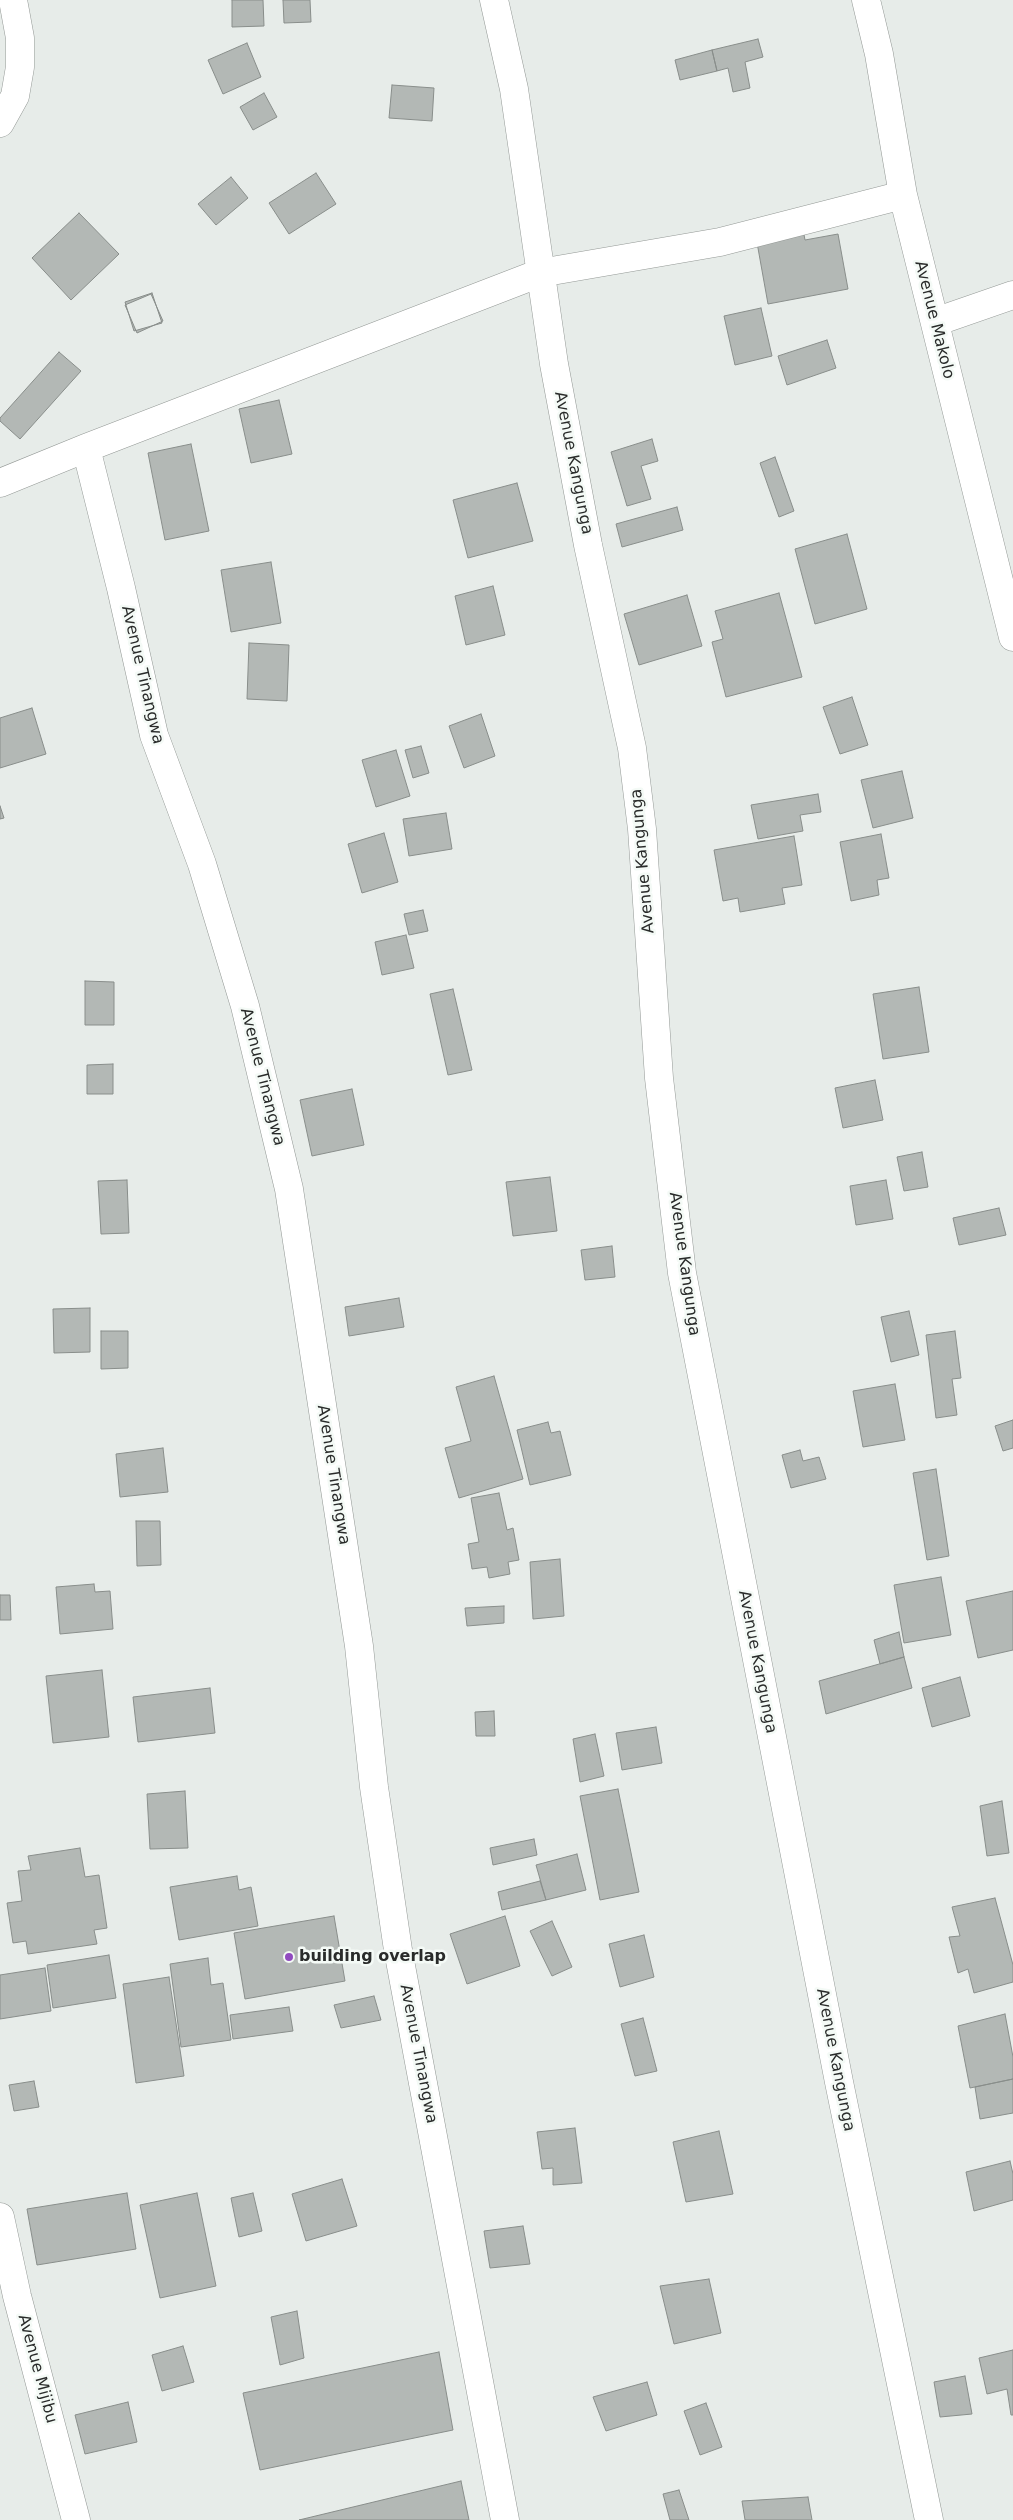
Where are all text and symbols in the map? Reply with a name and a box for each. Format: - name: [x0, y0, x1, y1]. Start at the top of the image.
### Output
- street label: Avenue Makolo: [910, 259, 958, 381]
- street label: Avenue Kangunga: [550, 390, 596, 536]
- street label: Avenue Tinangwa: [117, 604, 167, 746]
- street label: Avenue Kangunga: [627, 788, 659, 934]
- street label: Avenue Tinangwa: [236, 1006, 288, 1148]
- street label: Avenue Kangunga: [664, 1191, 704, 1337]
- street label: Avenue Tinangwa: [312, 1404, 354, 1546]
- street label: Avenue Kangunga: [734, 1589, 780, 1735]
- place label: building overlap: [299, 1947, 446, 1967]
- marker: building overlap: [283, 1951, 295, 1963]
- street label: Avenue Tinangwa: [395, 1983, 441, 2125]
- street label: Avenue Kangunga: [812, 1987, 858, 2133]
- street label: Avenue Mijibu: [13, 2312, 61, 2426]

